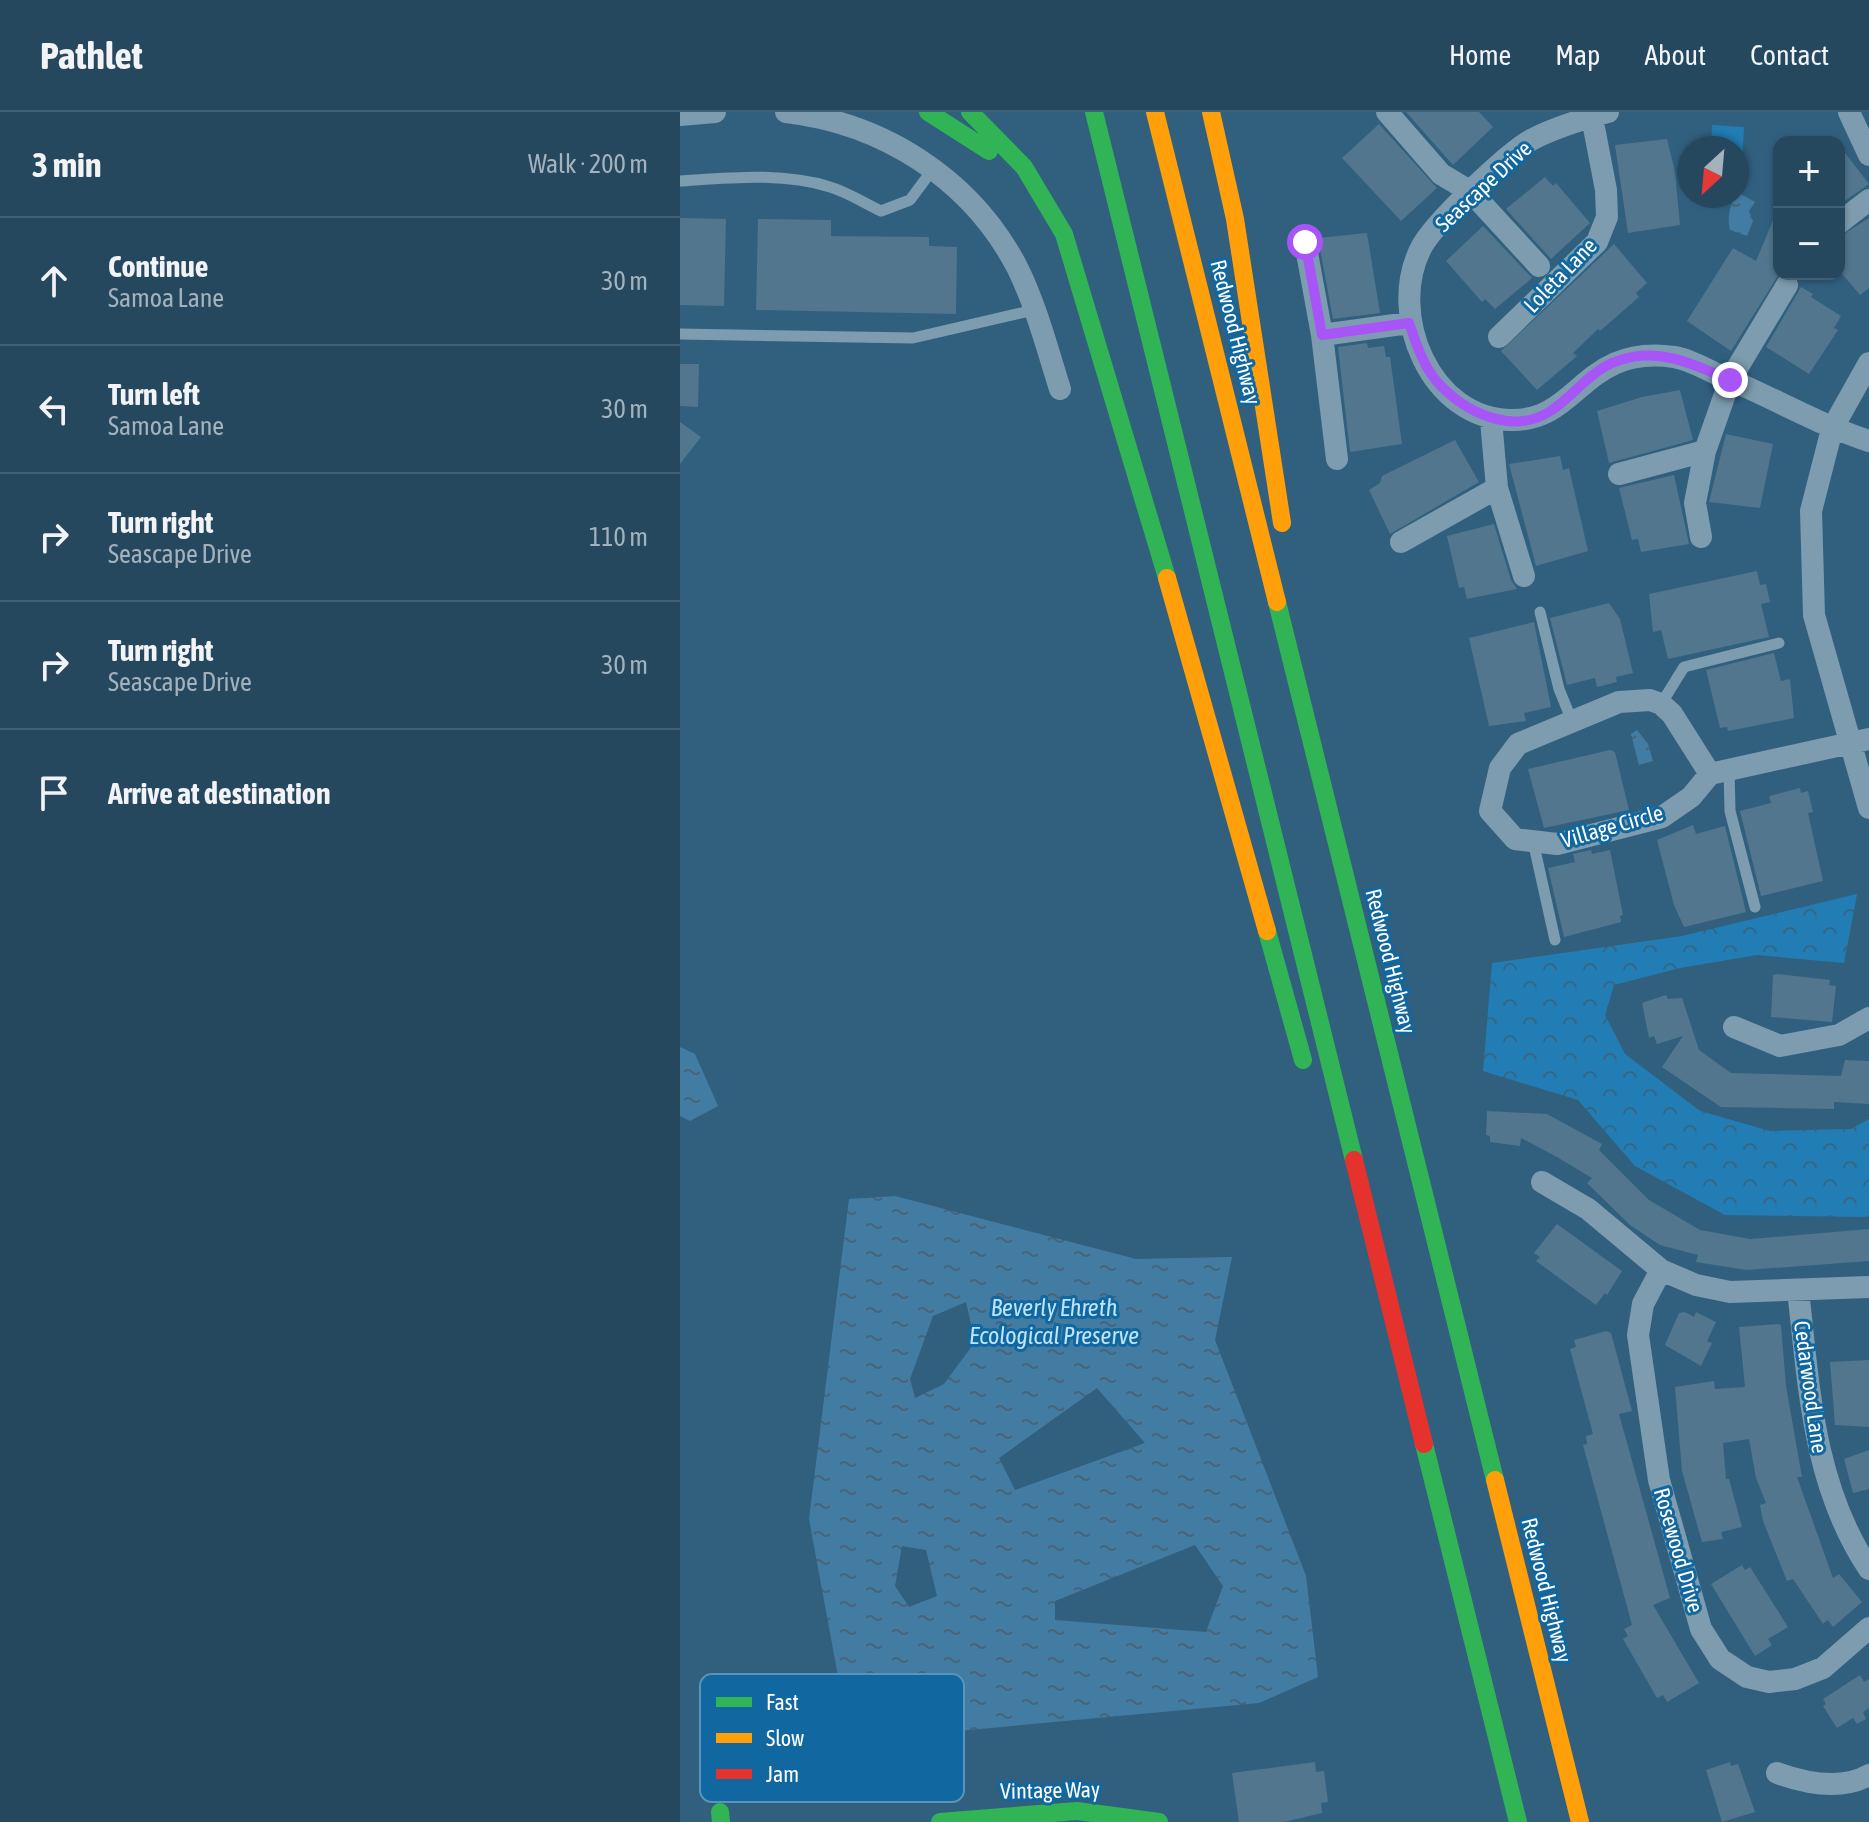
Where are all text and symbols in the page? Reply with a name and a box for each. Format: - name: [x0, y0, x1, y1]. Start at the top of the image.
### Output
- text: Pathlet: [40, 34, 143, 77]
- text: Home: [1449, 39, 1511, 71]
- text: Map: [1555, 39, 1600, 71]
- text: About: [1644, 39, 1706, 71]
- text: Contact: [1750, 39, 1829, 71]
- street label: Seascape Drive: [1430, 135, 1536, 237]
- north arrow: [1677, 136, 1749, 208]
- map controls: [1773, 136, 1845, 280]
- button: +: [1773, 136, 1845, 208]
- text: 3 min: [32, 145, 101, 184]
- text: Walk · 200 m: [528, 149, 648, 179]
- button: −: [1773, 208, 1845, 280]
- route start: [1287, 224, 1323, 260]
- street label: Loleta Lane: [1518, 232, 1602, 318]
- text: Continue: [108, 249, 208, 283]
- street label: Redwood Highway: [1205, 257, 1267, 407]
- icon: ahead: [32, 259, 76, 303]
- text: 30 m: [601, 266, 648, 296]
- text: Samoa Lane: [108, 283, 224, 313]
- route end: [1712, 362, 1748, 398]
- text: Turn left: [108, 377, 200, 411]
- icon: left: [32, 387, 76, 431]
- text: 30 m: [601, 394, 648, 424]
- text: Samoa Lane: [108, 411, 224, 441]
- text: Turn right: [108, 505, 214, 539]
- icon: right: [32, 515, 76, 559]
- text: 110 m: [589, 522, 648, 552]
- text: Seascape Drive: [108, 539, 252, 569]
- text: Turn right: [108, 633, 214, 667]
- icon: right: [32, 643, 76, 687]
- text: 30 m: [601, 650, 648, 680]
- text: Seascape Drive: [108, 667, 252, 697]
- icon: arrive: [32, 771, 76, 815]
- text: Arrive at destination: [108, 776, 330, 810]
- street label: Village Circle: [1558, 799, 1666, 853]
- street label: Redwood Highway: [1360, 886, 1422, 1036]
- water label: Beverly Ehreth Ecological Preserve: [969, 1294, 1139, 1349]
- street label: Cedarwood Lane: [1789, 1319, 1833, 1455]
- street label: Rosewood Drive: [1649, 1485, 1709, 1615]
- street label: Redwood Highway: [1516, 1515, 1578, 1665]
- legend: [700, 1674, 964, 1802]
- text: Fast: [766, 1689, 799, 1715]
- text: Slow: [766, 1725, 804, 1751]
- text: Jam: [766, 1761, 799, 1787]
- street label: Vintage Way: [1000, 1776, 1100, 1804]

